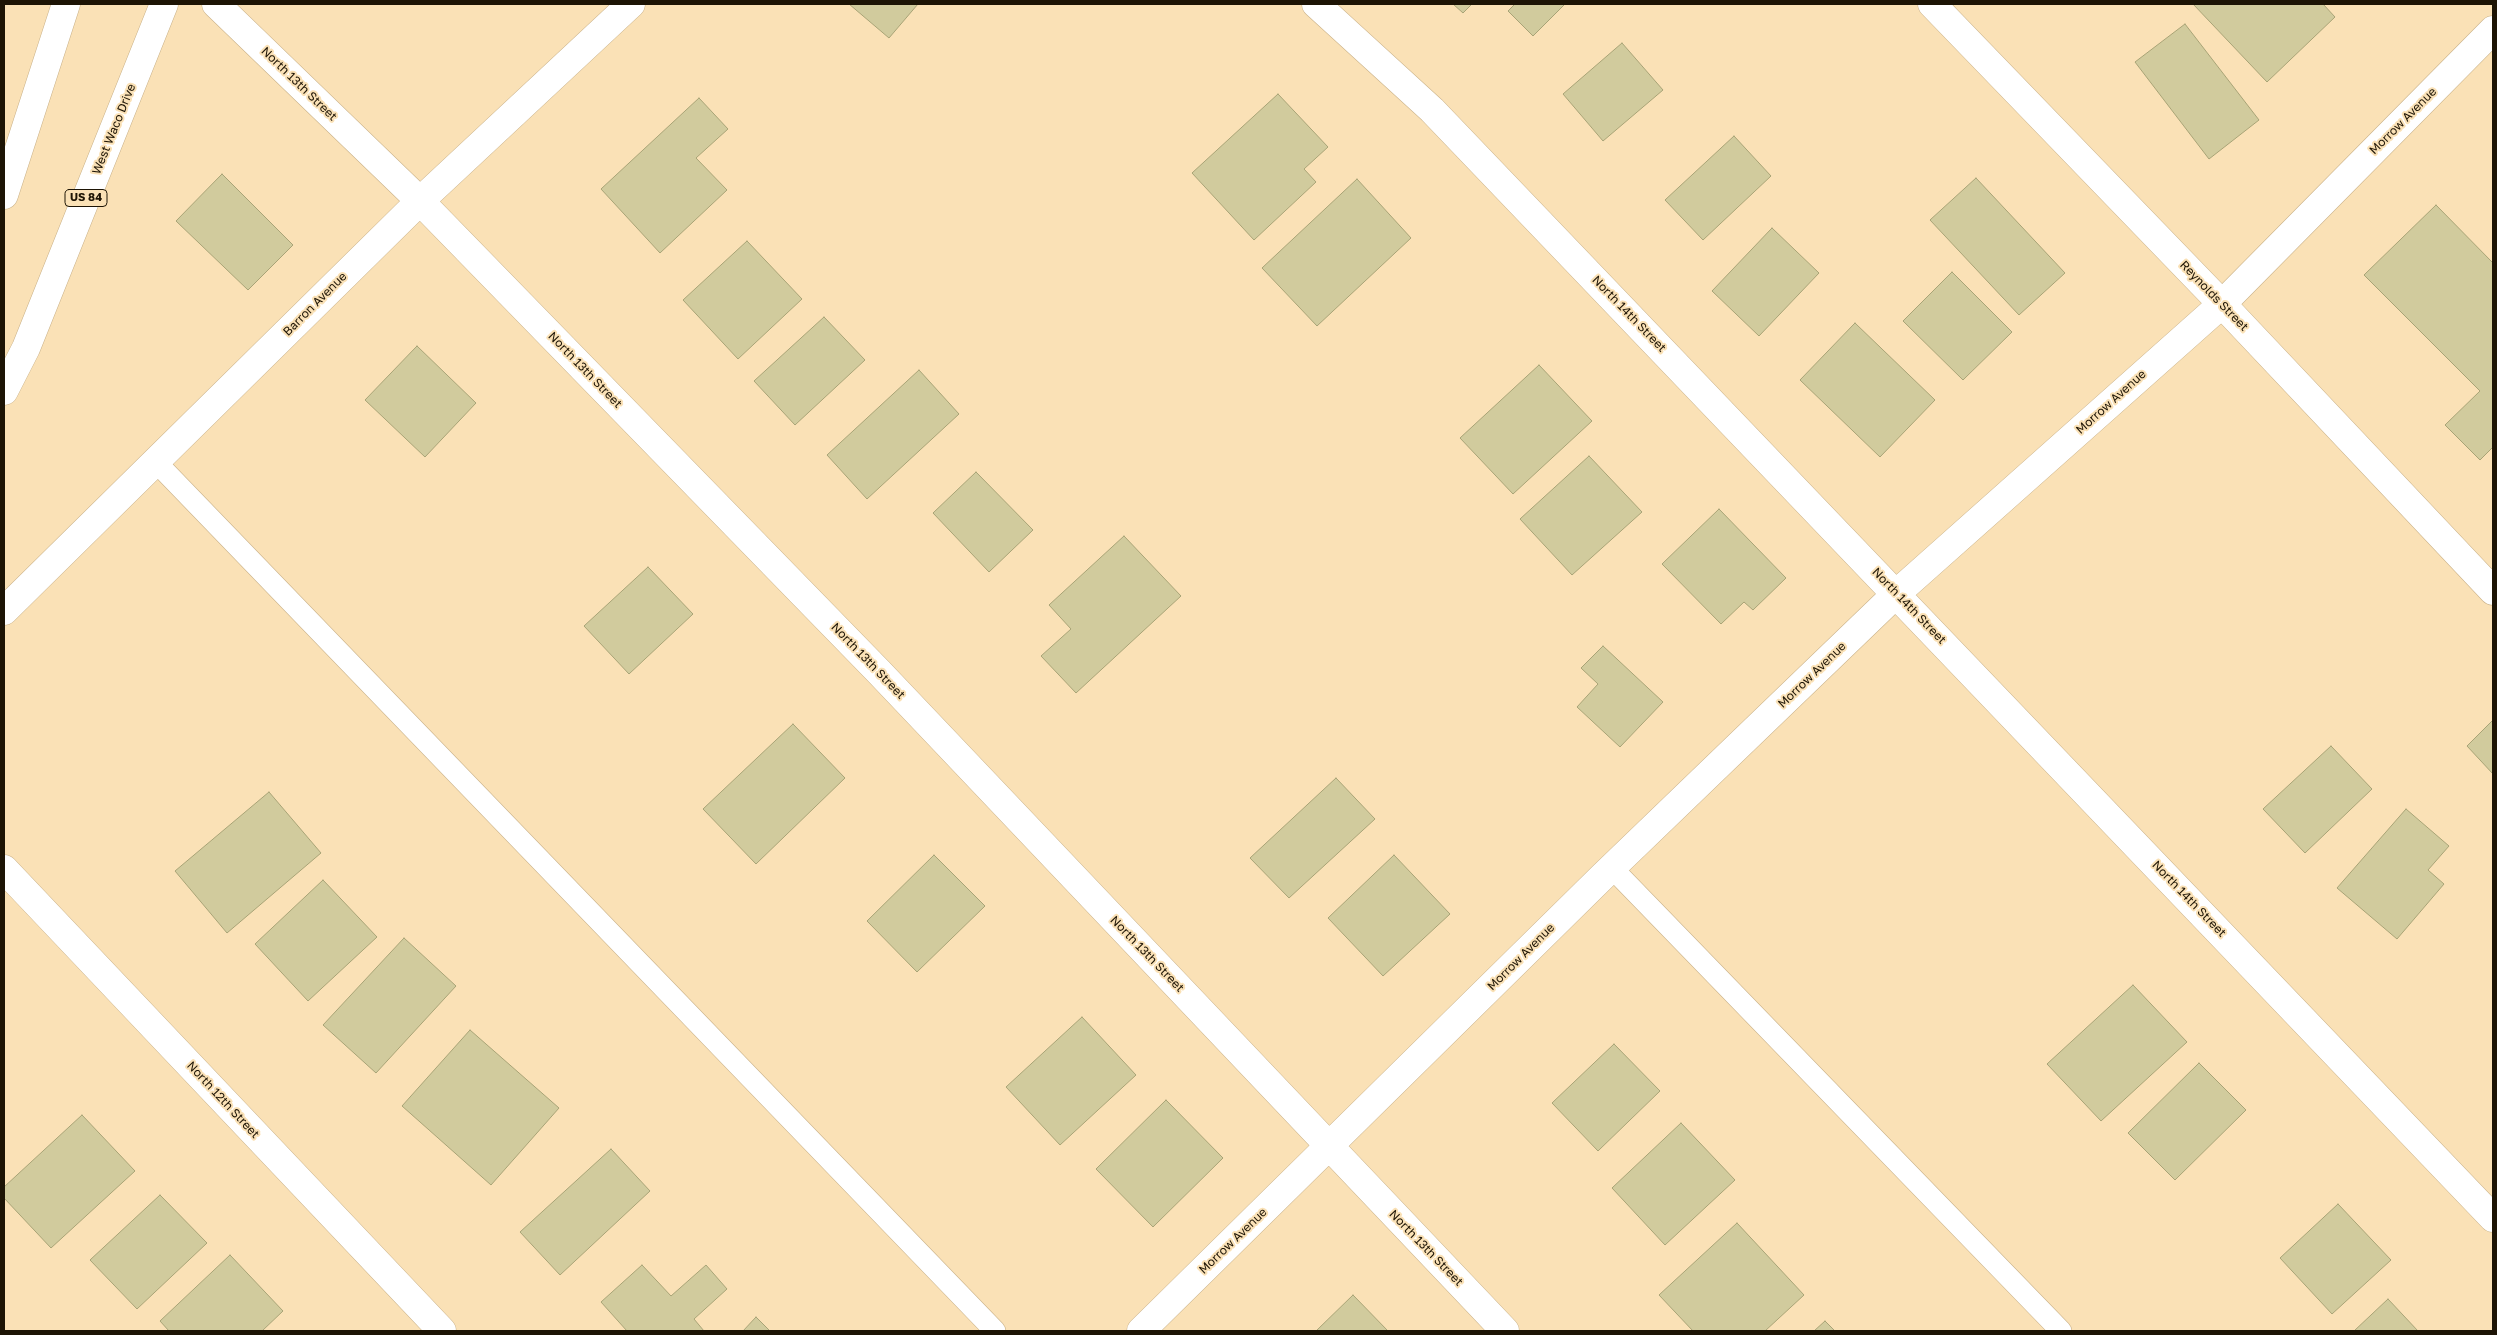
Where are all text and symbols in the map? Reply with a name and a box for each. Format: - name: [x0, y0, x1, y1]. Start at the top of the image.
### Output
- street label: North 13th Street: [258, 44, 340, 124]
- street label: West Waco Drive: [89, 82, 139, 176]
- street label: Morrow Avenue: [2366, 84, 2440, 158]
- road number: US 84: [65, 190, 107, 207]
- street label: Reynolds Street: [2177, 258, 2251, 334]
- street label: Barron Avenue: [280, 269, 350, 339]
- street label: North 14th Street: [1589, 273, 1669, 355]
- street label: North 13th Street: [545, 329, 625, 411]
- street label: Morrow Avenue: [2073, 367, 2149, 437]
- street label: North 14th Street: [1869, 565, 1949, 647]
- street label: North 13th Street: [828, 620, 908, 702]
- street label: Morrow Avenue: [1775, 639, 1849, 711]
- street label: North 14th Street: [2149, 858, 2229, 940]
- street label: North 13th Street: [1107, 913, 1187, 995]
- street label: Morrow Avenue: [1484, 920, 1558, 994]
- street label: North 12th Street: [184, 1059, 262, 1141]
- street label: Morrow Avenue: [1196, 1205, 1270, 1277]
- street label: North 13th Street: [1386, 1207, 1466, 1289]

